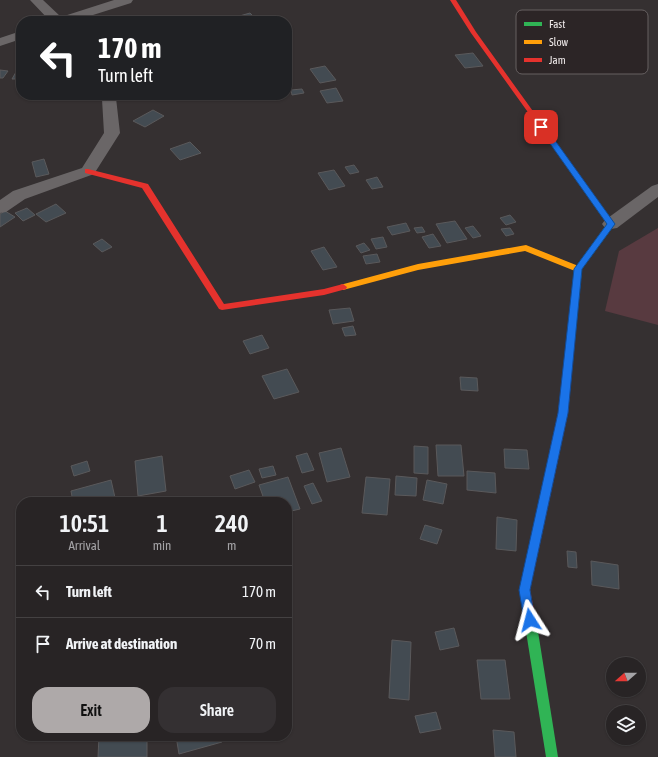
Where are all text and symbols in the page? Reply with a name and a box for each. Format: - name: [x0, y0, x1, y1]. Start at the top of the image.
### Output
- legend: [516, 10, 648, 74]
- text: Fast: [549, 18, 565, 30]
- icon: left: [32, 32, 84, 84]
- text: 170 m: [98, 32, 161, 64]
- text: Slow: [549, 36, 568, 48]
- text: Jam: [549, 54, 566, 66]
- text: Turn left: [98, 65, 153, 86]
- pin: [524, 110, 558, 144]
- icon: arrive: [530, 116, 552, 138]
- text: 10:51: [59, 510, 109, 537]
- text: 1: [156, 510, 168, 537]
- text: 240: [215, 510, 249, 537]
- text: Arrival: [68, 538, 100, 553]
- text: min: [153, 538, 171, 553]
- text: m: [227, 538, 236, 553]
- icon: left: [32, 581, 54, 603]
- text: Turn left: [66, 583, 112, 600]
- text: 170 m: [242, 583, 276, 600]
- position arrow: [509, 599, 551, 641]
- icon: arrive: [32, 633, 54, 655]
- text: Arrive at destination: [66, 635, 177, 652]
- text: 70 m: [249, 635, 276, 652]
- north arrow: [606, 657, 646, 697]
- map controls: [606, 657, 646, 745]
- button: Exit: [32, 687, 150, 733]
- button: Share: [158, 687, 276, 733]
- button: layers: [606, 705, 646, 745]

